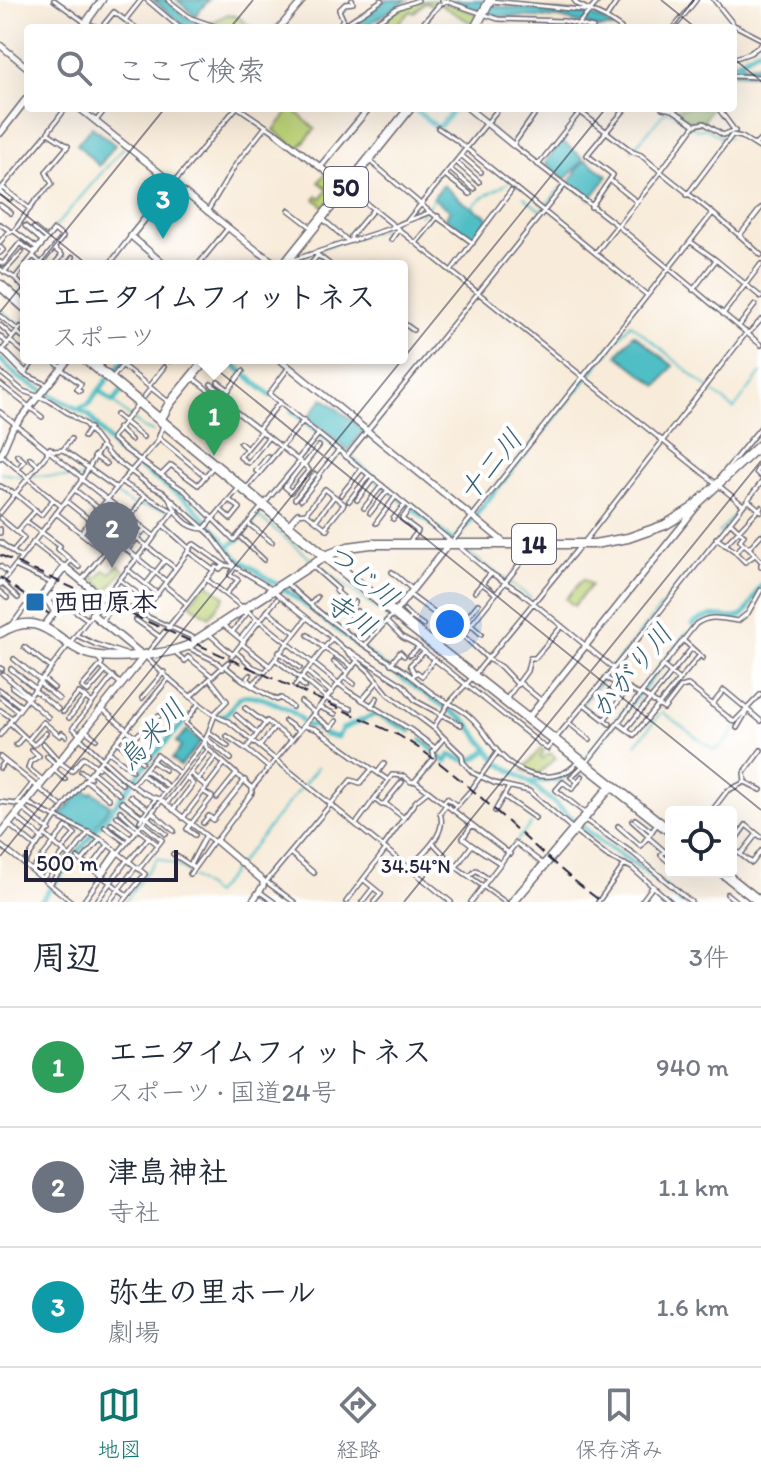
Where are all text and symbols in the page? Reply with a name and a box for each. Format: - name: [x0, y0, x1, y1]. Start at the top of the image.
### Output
- search box: [24, 24, 737, 112]
- icon: search: [52, 46, 96, 90]
- text: ここで検索: [116, 52, 266, 89]
- road number: 50: [324, 167, 368, 207]
- pin: 3: [137, 173, 189, 239]
- popup: [20, 260, 408, 364]
- text: エニタイムフィットネス: [52, 278, 376, 315]
- text: スポーツ: [52, 321, 155, 353]
- pin: 1: [188, 390, 240, 456]
- water label: 十二川: [450, 422, 530, 508]
- pin: 2: [86, 502, 138, 568]
- road number: 14: [512, 524, 556, 564]
- water label: つじ川: [320, 535, 406, 615]
- water label: 寺川: [318, 584, 384, 644]
- place label: 西田原本: [53, 586, 157, 618]
- marker: 西田原本: [24, 591, 46, 613]
- your location: [430, 604, 470, 644]
- water label: かがり川: [583, 617, 679, 725]
- water label: 烏米川: [110, 692, 192, 776]
- map controls: [665, 806, 737, 878]
- button: locate: [665, 806, 737, 878]
- scale bar: [24, 846, 178, 882]
- text: 500 m: [36, 850, 98, 877]
- text: 34.54°N: [381, 854, 451, 878]
- text: 周辺: [32, 937, 100, 978]
- text: 3件: [689, 941, 729, 973]
- text: エニタイムフィットネス: [108, 1033, 432, 1070]
- text: 1: [52, 1051, 64, 1083]
- text: 940 m: [656, 1051, 729, 1083]
- text: スポーツ · 国道24号: [108, 1076, 337, 1108]
- text: 津島神社: [108, 1153, 228, 1190]
- text: 2: [51, 1171, 65, 1203]
- text: 1.1 km: [658, 1171, 729, 1203]
- text: 寺社: [108, 1196, 160, 1228]
- text: 弥生の里ホール: [108, 1273, 317, 1310]
- text: 3: [51, 1291, 65, 1323]
- text: 1.6 km: [657, 1291, 729, 1323]
- text: 劇場: [108, 1316, 160, 1348]
- tab: 地図: [97, 1383, 142, 1463]
- tab: 経路: [336, 1383, 381, 1463]
- tab: 保存済み: [575, 1383, 664, 1463]

